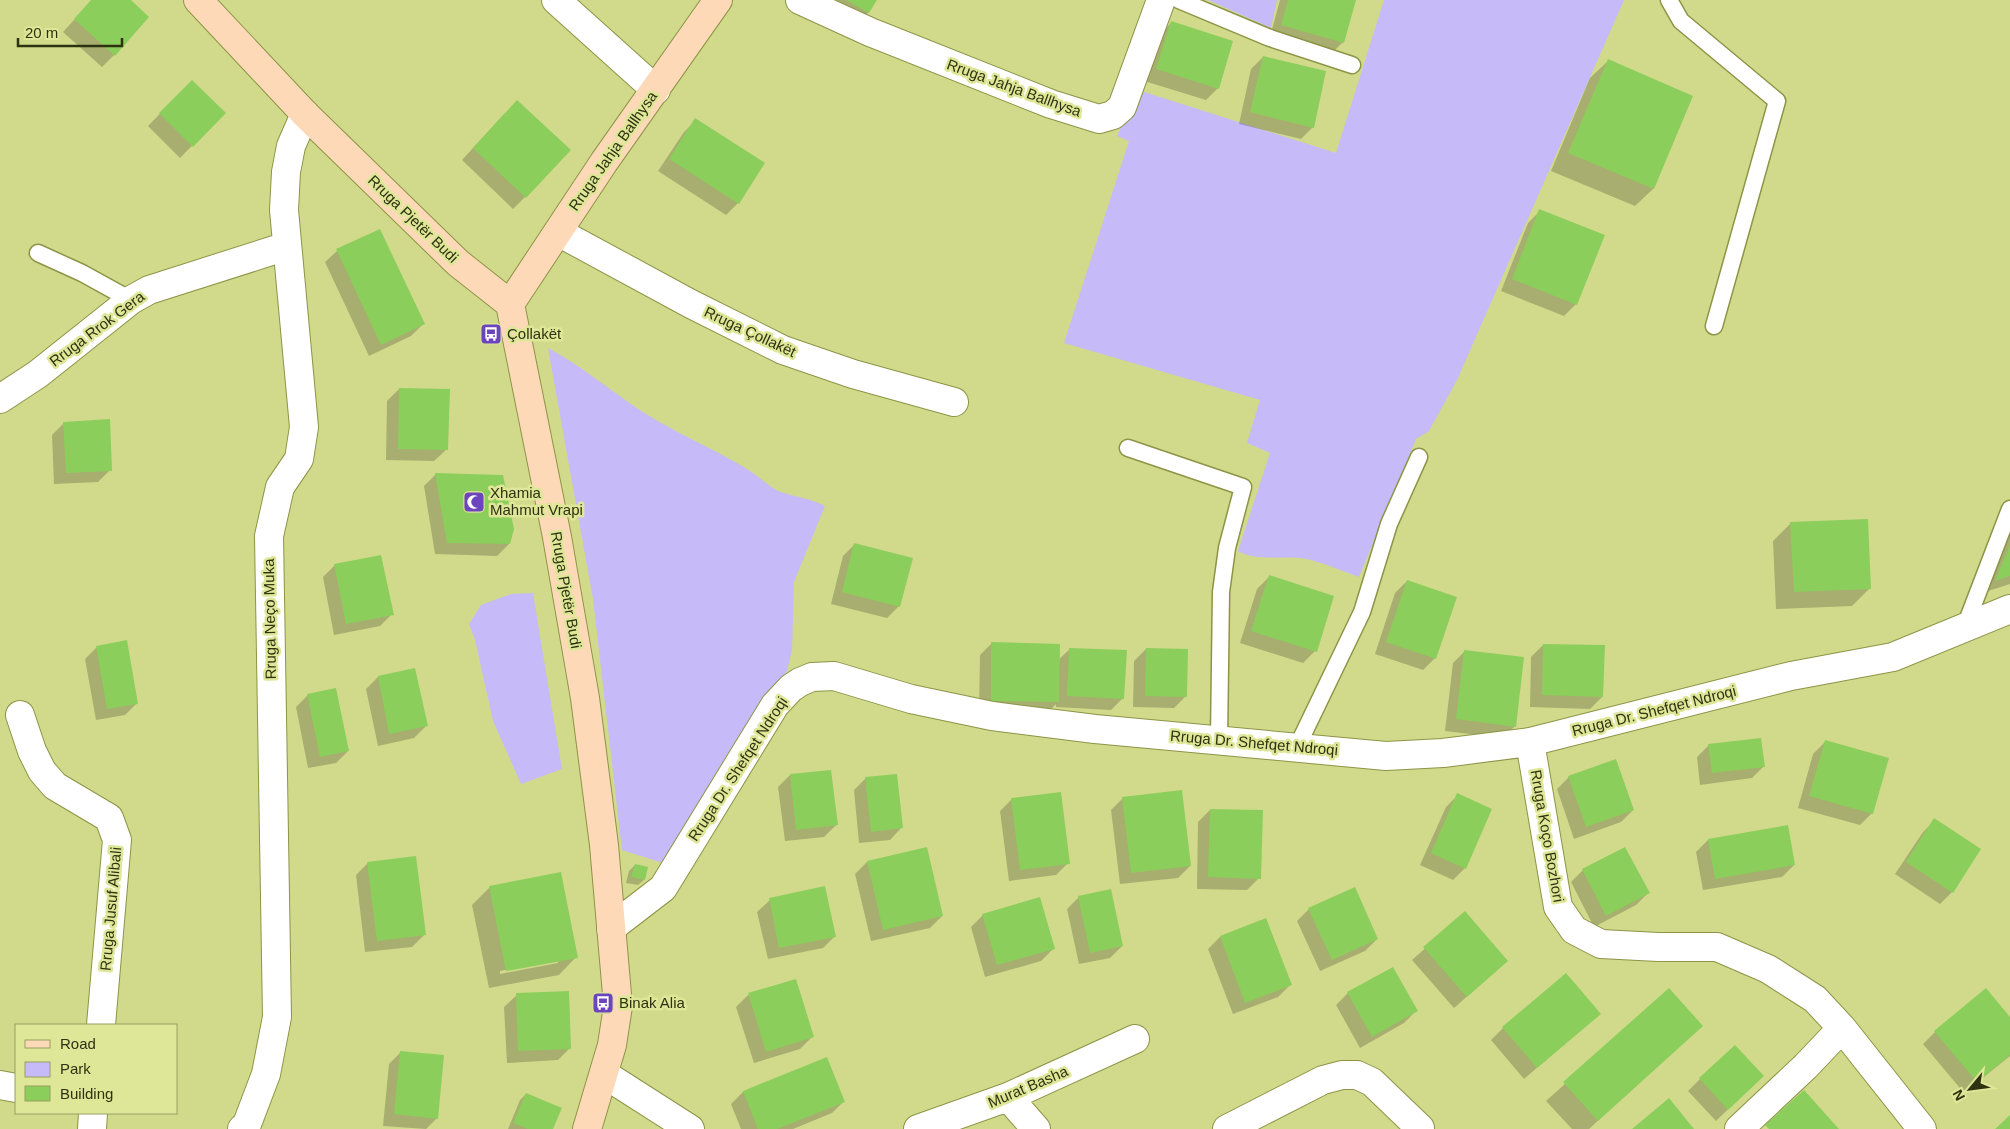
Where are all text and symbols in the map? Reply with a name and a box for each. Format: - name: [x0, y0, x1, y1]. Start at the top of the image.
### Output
- scale bar: [18, 15, 121, 47]
- text: 20 m: [25, 24, 58, 41]
- street label: Rruga Jahja Ballhysa: [945, 55, 1084, 120]
- street label: Rruga Jahja Ballhysa: [565, 87, 661, 214]
- street label: Rruga Pjetër Budi: [365, 171, 462, 266]
- street label: Rruga Rrok Gera: [46, 287, 148, 370]
- street label: Rruga Çollakët: [702, 303, 800, 361]
- bus stop icon: Çollakët: [479, 322, 503, 346]
- place label: Çollakët: [507, 325, 562, 342]
- place label: Xhamia Mahmut Vrapi: [490, 484, 583, 518]
- mosque icon: Xhamia Mahmut Vrapi: [462, 490, 486, 514]
- street label: Rruga Pjetër Budi: [548, 530, 585, 650]
- street label: Rruga Neço Muka: [260, 558, 279, 680]
- street label: Rruga Dr. Shefqet Ndroqi: [1570, 682, 1738, 739]
- street label: Rruga Dr. Shefqet Ndroqi: [685, 693, 791, 844]
- street label: Rruga Dr. Shefqet Ndroqi: [1169, 727, 1339, 758]
- street label: Rruga Koço Bozhori: [1527, 768, 1568, 903]
- street label: Rruga Jusuf Alibali: [97, 846, 124, 972]
- bus stop icon: Binak Alia: [591, 991, 615, 1015]
- place label: Binak Alia: [619, 994, 686, 1011]
- legend: [15, 1024, 178, 1114]
- text: Road: [60, 1035, 96, 1052]
- text: Park: [60, 1060, 91, 1077]
- street label: Murat Basha: [985, 1062, 1071, 1111]
- north arrow: [1945, 1064, 1995, 1114]
- text: Building: [60, 1085, 113, 1102]
- text: N: [1949, 1087, 1968, 1104]

